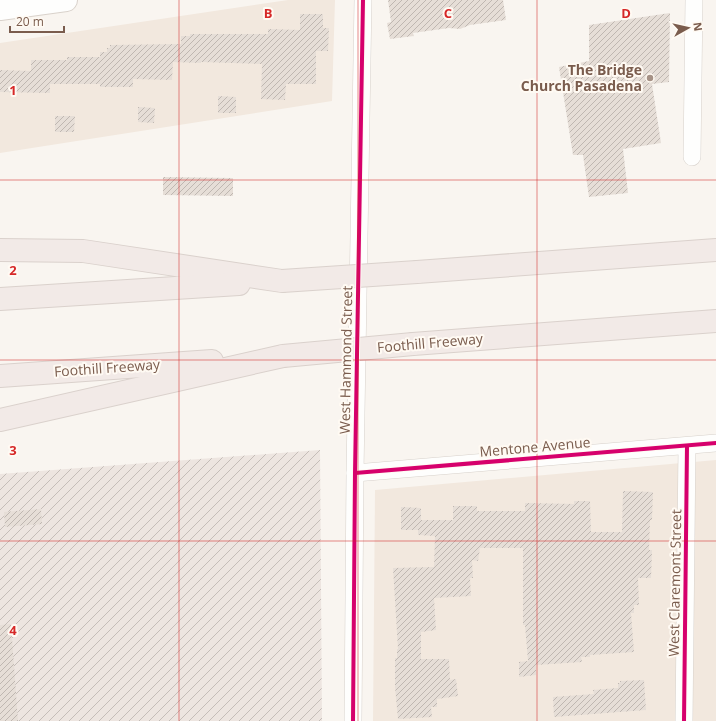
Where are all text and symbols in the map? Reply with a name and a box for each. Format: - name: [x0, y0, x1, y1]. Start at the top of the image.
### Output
- text: B: [264, 4, 273, 22]
- text: C: [444, 4, 452, 22]
- text: D: [621, 4, 631, 22]
- scale bar: [10, 8, 64, 34]
- north arrow: [668, 8, 708, 48]
- text: 20 m: [16, 13, 44, 30]
- text: N: [690, 21, 706, 32]
- place label: The Bridge Church Pasadena: [521, 60, 642, 95]
- marker: The Bridge Church Pasadena: [645, 73, 655, 83]
- text: 1: [9, 81, 17, 99]
- text: 2: [9, 261, 17, 279]
- street label: West Hammond Street: [335, 286, 356, 434]
- street label: Foothill Freeway: [376, 328, 485, 357]
- street label: Foothill Freeway: [53, 354, 162, 381]
- street label: Mentone Avenue: [479, 432, 591, 461]
- text: 3: [9, 441, 17, 459]
- street label: West Claremont Street: [664, 509, 685, 657]
- text: 4: [9, 621, 17, 639]

